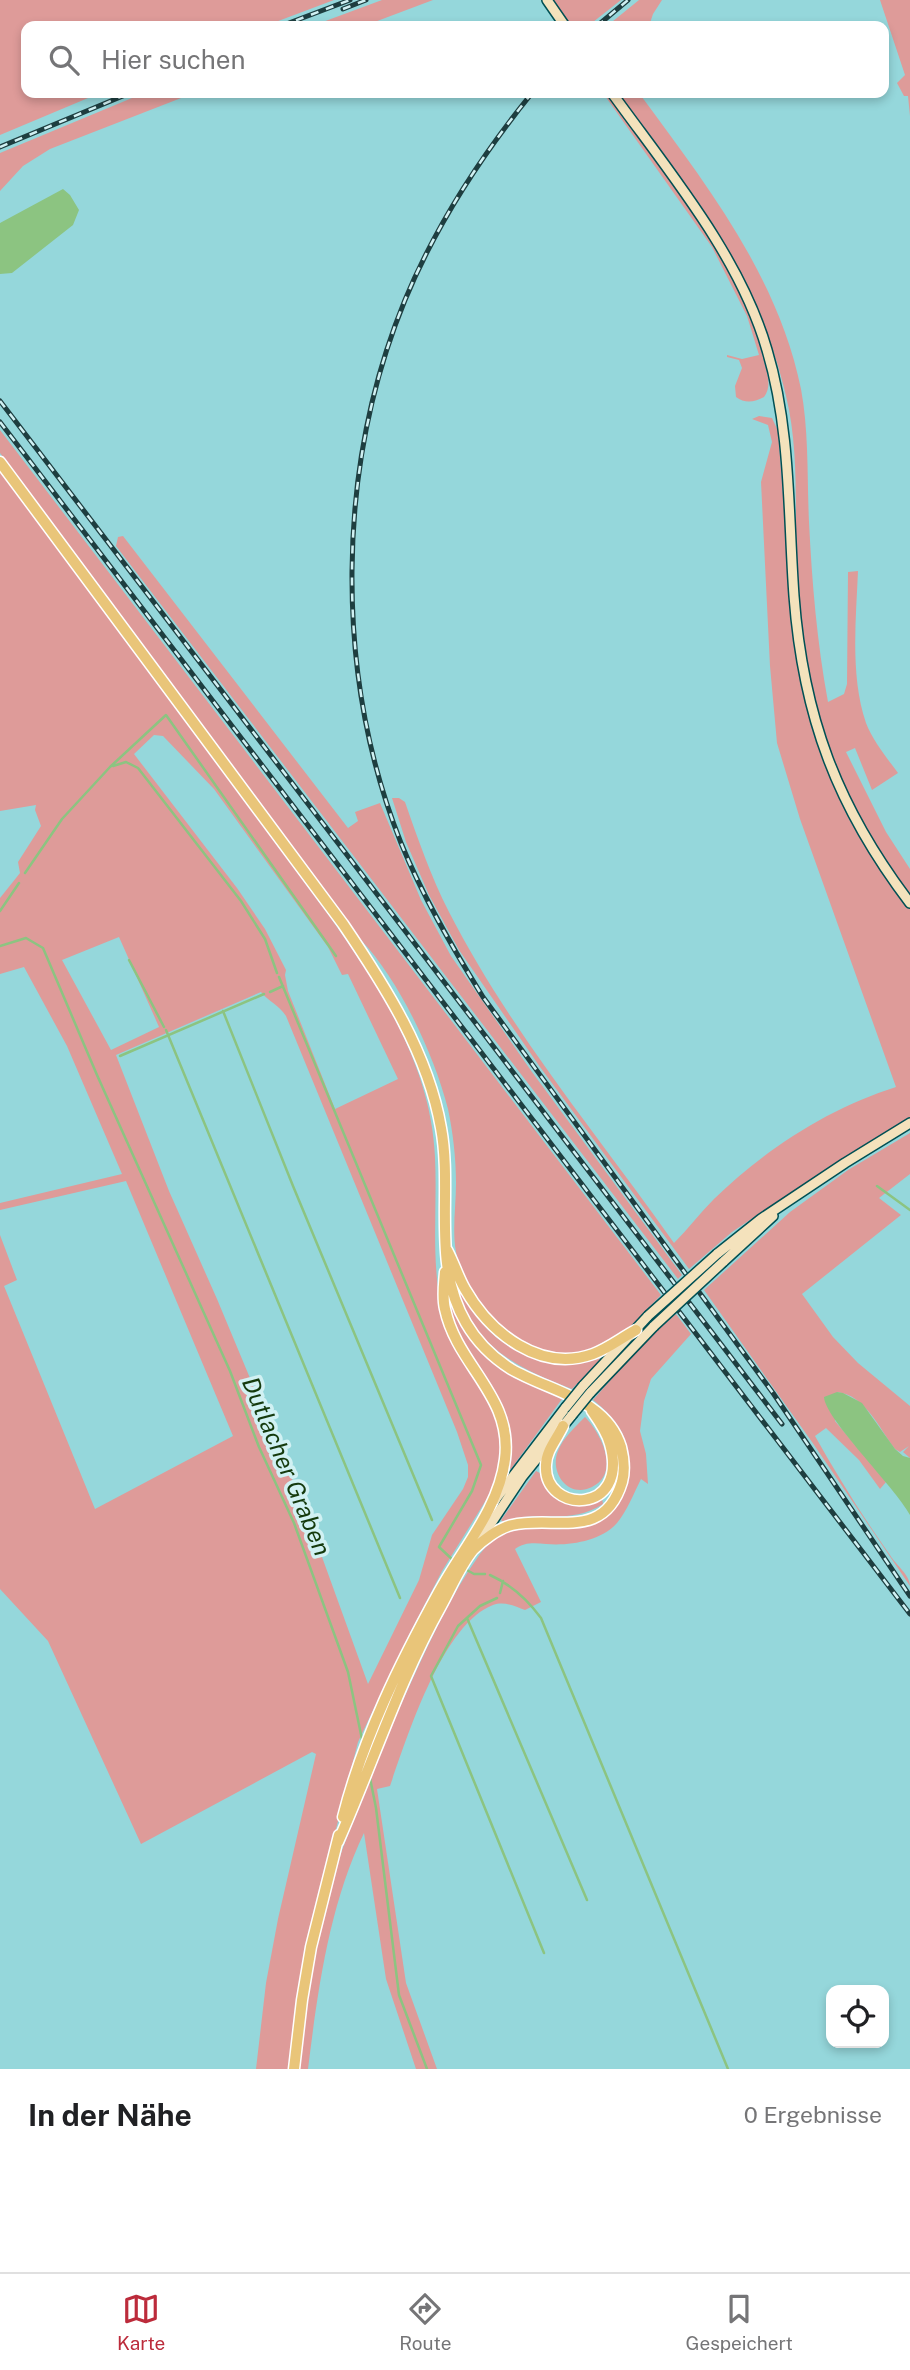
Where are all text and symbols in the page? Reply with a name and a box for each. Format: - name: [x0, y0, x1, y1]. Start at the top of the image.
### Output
- search box: [21, 21, 889, 98]
- icon: search: [45, 41, 83, 79]
- text: Hier suchen: [101, 44, 246, 75]
- water label: Dutlacher Graben: [237, 1373, 337, 1559]
- map controls: [826, 1985, 889, 2048]
- button: locate: [826, 1985, 889, 2048]
- text: In der Nähe: [28, 2097, 192, 2133]
- text: 0 Ergebnisse: [744, 2101, 882, 2128]
- tab: Karte: [117, 2290, 165, 2354]
- tab: Route: [399, 2290, 452, 2354]
- tab: Gespeichert: [686, 2290, 793, 2354]

